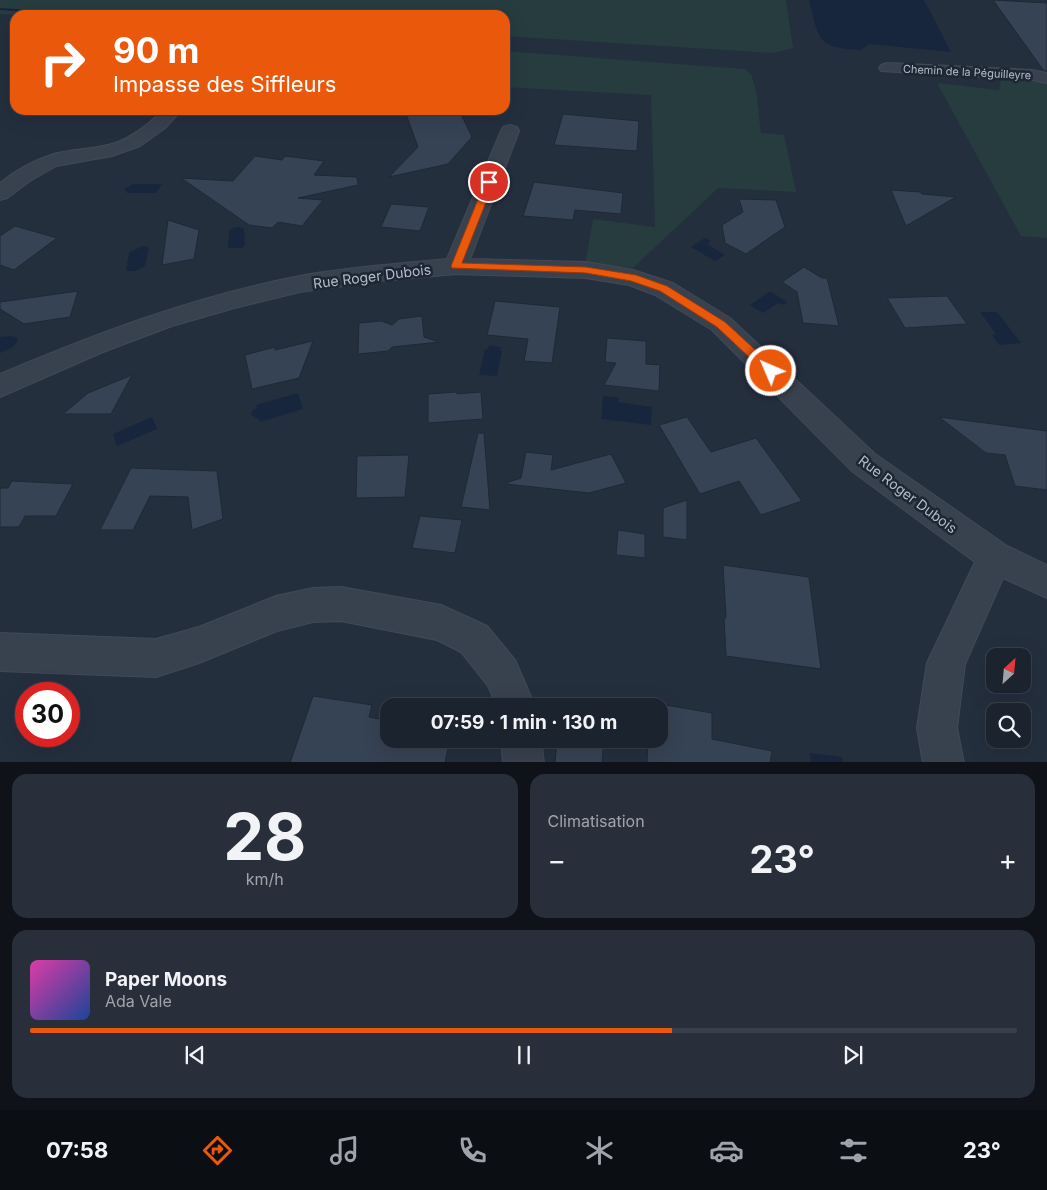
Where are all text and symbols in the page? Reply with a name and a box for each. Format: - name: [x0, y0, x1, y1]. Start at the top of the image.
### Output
- text: 90 m: [113, 29, 200, 71]
- icon: right: [30, 30, 95, 95]
- street label: Chemin de la Péguilleyre: [903, 62, 1031, 82]
- text: Impasse des Siffleurs: [113, 71, 336, 97]
- pin: [468, 161, 510, 203]
- icon: arrive: [475, 168, 503, 196]
- street label: Rue Roger Dubois: [312, 260, 432, 292]
- position arrow: [744, 344, 796, 396]
- street label: Rue Roger Dubois: [855, 452, 961, 536]
- north arrow: [986, 648, 1031, 692]
- map controls: [986, 648, 1031, 748]
- speed limit sign: 30: [15, 682, 80, 747]
- button: search: [986, 703, 1031, 748]
- text: 07:59 · 1 min · 130 m: [431, 711, 617, 734]
- text: 28: [223, 797, 306, 876]
- text: Climatisation: [548, 811, 645, 831]
- text: 23°: [749, 836, 815, 882]
- text: −: [548, 843, 566, 877]
- text: +: [998, 843, 1017, 877]
- text: km/h: [246, 869, 284, 889]
- text: Paper Moons: [105, 968, 227, 991]
- text: Ada Vale: [105, 991, 172, 1011]
- icon: previous: [181, 1041, 209, 1069]
- icon: pause: [510, 1041, 538, 1069]
- icon: next: [839, 1041, 867, 1069]
- icon: directions: [200, 1133, 235, 1168]
- icon: music: [327, 1133, 362, 1168]
- icon: phone: [455, 1133, 490, 1168]
- icon: climate: [582, 1133, 617, 1168]
- icon: car: [709, 1133, 744, 1168]
- icon: filters: [836, 1133, 871, 1168]
- text: 07:58: [46, 1137, 108, 1163]
- text: 23°: [963, 1137, 1001, 1163]

